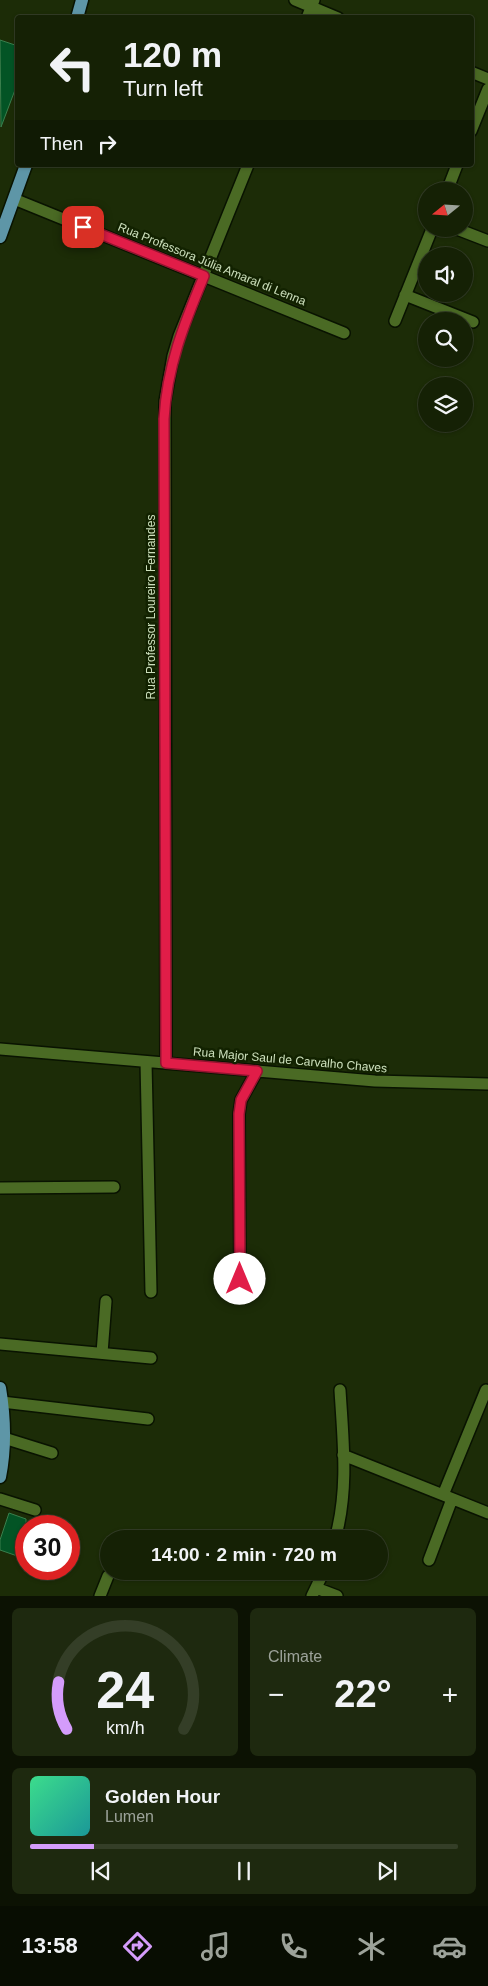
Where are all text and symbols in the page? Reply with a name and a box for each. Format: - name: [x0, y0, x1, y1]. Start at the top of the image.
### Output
- icon: left: [40, 35, 105, 100]
- text: 120 m: [123, 35, 222, 74]
- text: Turn left: [123, 76, 203, 101]
- icon: right: [93, 130, 121, 158]
- text: Then: [40, 133, 83, 154]
- north arrow: [418, 182, 472, 238]
- map controls: [418, 182, 473, 432]
- pin: [62, 206, 104, 248]
- icon: arrive: [69, 213, 97, 241]
- street label: Rua Professora Júlia Amaral di Lenna: [116, 220, 308, 308]
- button: sound: [418, 247, 473, 302]
- button: search: [418, 312, 473, 367]
- button: layers: [418, 377, 473, 432]
- street label: Rua Professor Loureiro Fernandes: [144, 515, 158, 699]
- street label: Rua Major Saul de Carvalho Chaves: [192, 1045, 388, 1075]
- position arrow: [213, 1252, 265, 1304]
- speed limit sign: 30: [15, 1515, 80, 1580]
- text: 14:00 · 2 min · 720 m: [151, 1544, 337, 1565]
- text: Climate: [268, 1648, 322, 1665]
- text: 24: [96, 1661, 154, 1719]
- text: 22°: [334, 1673, 392, 1715]
- text: −: [268, 1679, 284, 1710]
- text: +: [442, 1679, 458, 1710]
- text: km/h: [106, 1718, 144, 1738]
- text: Golden Hour: [105, 1786, 220, 1807]
- text: Lumen: [105, 1808, 154, 1825]
- icon: previous: [87, 1857, 115, 1885]
- icon: pause: [230, 1857, 258, 1885]
- icon: next: [373, 1857, 401, 1885]
- icon: directions: [120, 1929, 155, 1964]
- icon: music: [198, 1929, 233, 1964]
- icon: phone: [276, 1929, 311, 1964]
- icon: climate: [354, 1929, 389, 1964]
- icon: car: [432, 1929, 467, 1964]
- text: 13:58: [21, 1933, 78, 1958]

